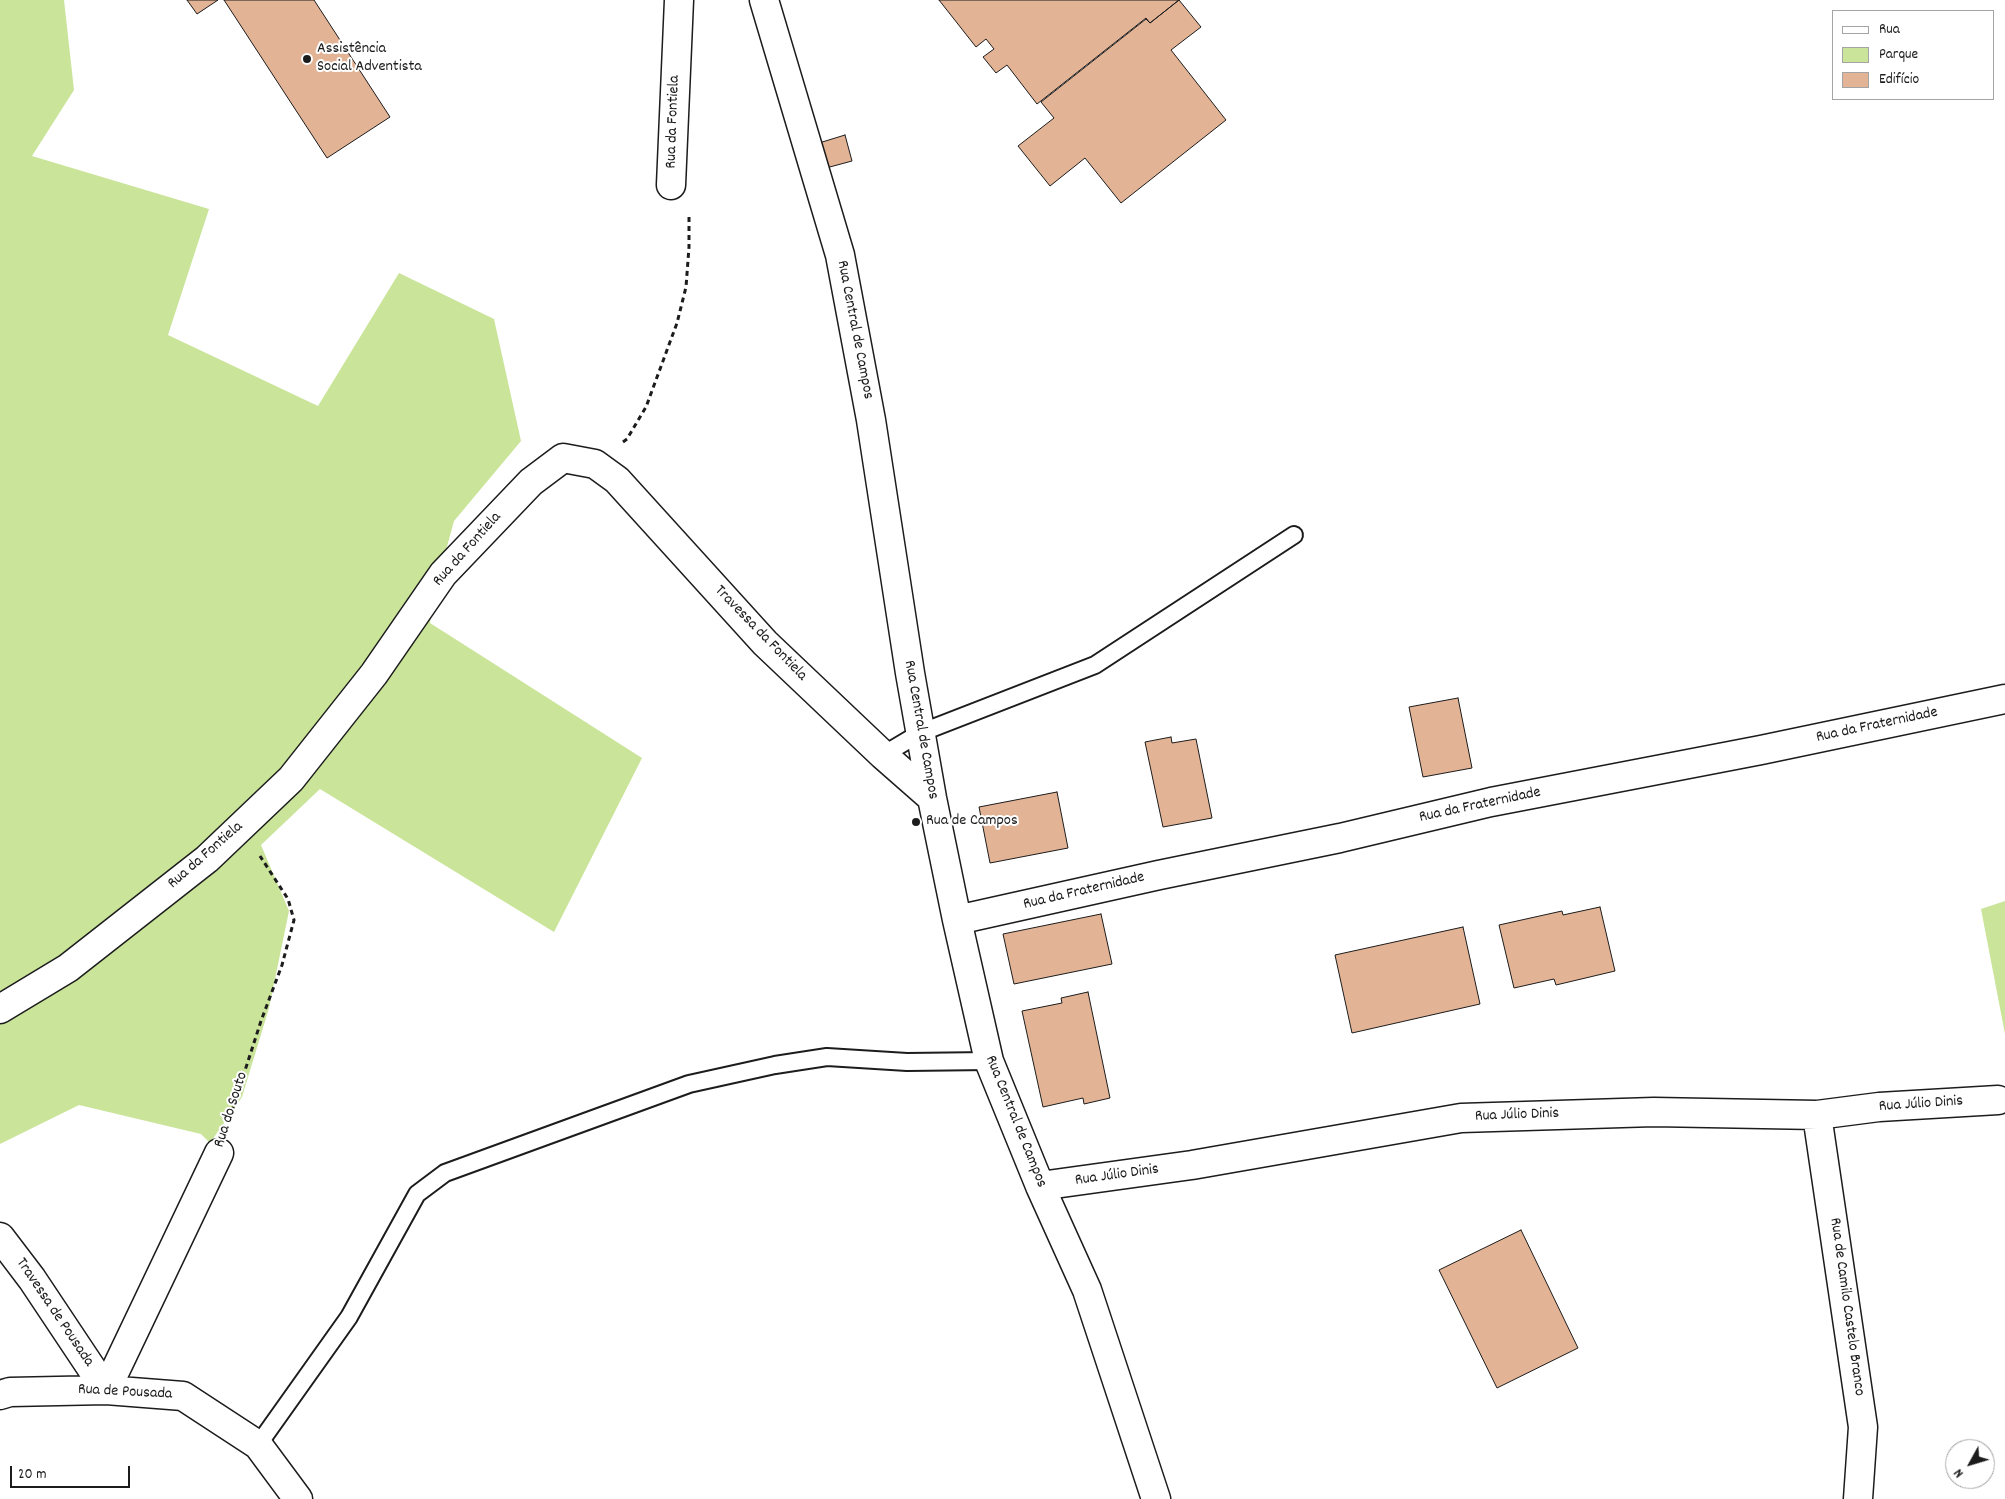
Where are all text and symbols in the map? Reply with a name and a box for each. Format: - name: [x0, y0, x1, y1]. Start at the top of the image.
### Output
- legend: [1832, 10, 1995, 100]
- text: Rua: [1879, 19, 1900, 41]
- place label: Assistência Social Adventista: [317, 40, 422, 78]
- text: Parque: [1879, 44, 1918, 66]
- marker: Assistência Social Adventista: [301, 53, 313, 65]
- text: Edifício: [1879, 69, 1919, 91]
- street label: Rua da Fontiela: [663, 75, 685, 169]
- street label: Rua Central de Campos: [831, 259, 877, 401]
- street label: Rua da Fontiela: [430, 509, 506, 591]
- street label: Travessa da Fontiela: [709, 582, 811, 686]
- street label: Rua Central de Campos: [898, 659, 942, 801]
- street label: Rua da Fraternidade: [1814, 704, 1940, 748]
- street label: Rua da Fraternidade: [1417, 784, 1543, 828]
- place label: Rua de Campos: [926, 812, 1018, 832]
- marker: Rua de Campos: [910, 816, 922, 828]
- street label: Rua da Fontiela: [164, 818, 248, 894]
- street label: Rua da Fraternidade: [1021, 869, 1147, 915]
- street label: Rua Central de Campos: [980, 1053, 1050, 1191]
- street label: Rua do Souto: [211, 1070, 253, 1150]
- street label: Rua Júlio Dinis: [1878, 1092, 1964, 1118]
- street label: Rua Júlio Dinis: [1475, 1105, 1559, 1127]
- street label: Rua Júlio Dinis: [1074, 1161, 1160, 1191]
- street label: Rua de Camilo Castelo Branco: [1824, 1217, 1868, 1397]
- street label: Travessa de Pousada: [11, 1255, 97, 1371]
- street label: Rua de Pousada: [77, 1381, 173, 1405]
- north arrow: [1945, 1439, 1995, 1489]
- scale bar: [12, 1456, 132, 1488]
- text: 20 m: [18, 1464, 46, 1486]
- text: N: [1949, 1464, 1969, 1482]

